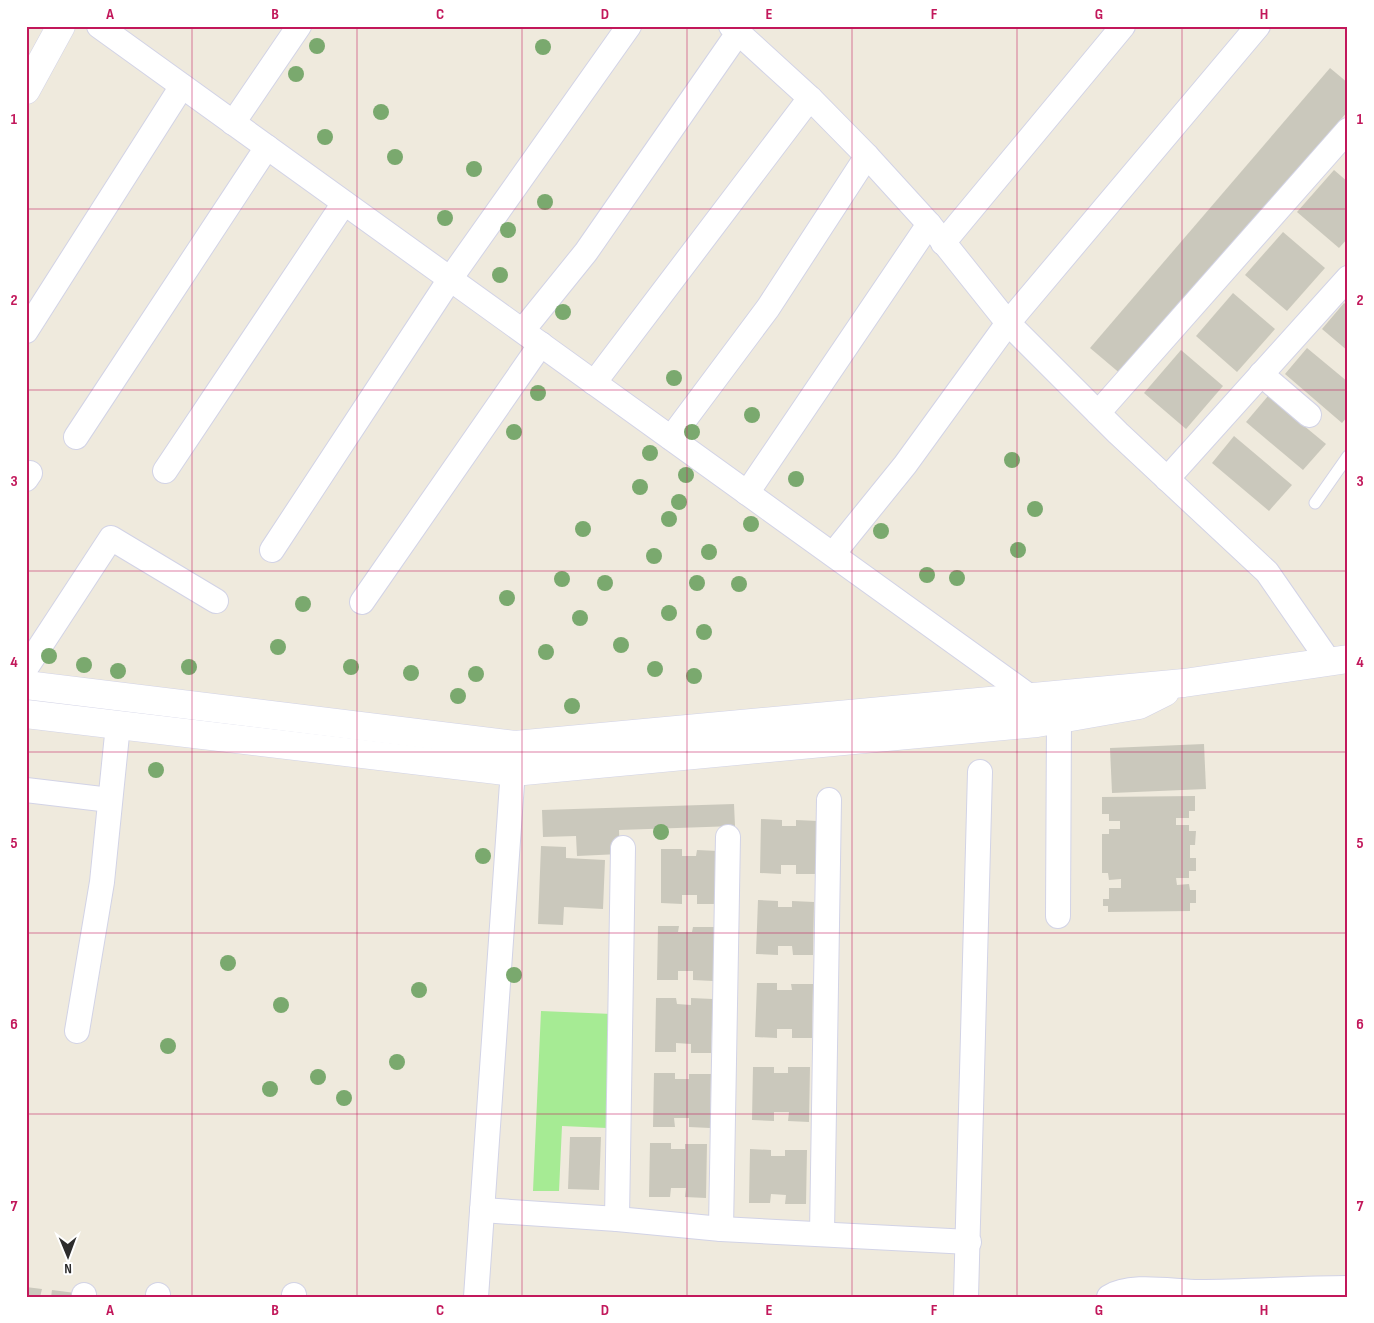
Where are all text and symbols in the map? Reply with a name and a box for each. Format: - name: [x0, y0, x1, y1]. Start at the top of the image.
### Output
- text: A: [105, 5, 114, 24]
- text: B: [271, 5, 279, 24]
- text: C: [436, 5, 444, 24]
- text: D: [601, 5, 609, 24]
- text: E: [766, 5, 773, 24]
- text: F: [931, 5, 938, 24]
- text: G: [1095, 5, 1103, 24]
- text: H: [1260, 5, 1268, 24]
- text: 1: [11, 110, 18, 129]
- text: 1: [1357, 110, 1364, 129]
- text: 2: [10, 291, 18, 310]
- text: 2: [1356, 291, 1364, 310]
- text: 3: [10, 472, 18, 491]
- text: 3: [1356, 472, 1364, 491]
- text: 4: [10, 653, 18, 672]
- text: 4: [1356, 653, 1364, 672]
- text: 5: [10, 834, 18, 853]
- text: 5: [1356, 834, 1364, 853]
- text: 6: [10, 1015, 18, 1034]
- text: 6: [1356, 1015, 1364, 1034]
- text: 7: [11, 1197, 18, 1216]
- text: 7: [1357, 1197, 1364, 1216]
- north arrow: [42, 1230, 92, 1280]
- text: N: [64, 1260, 72, 1277]
- text: A: [105, 1301, 114, 1320]
- text: B: [271, 1301, 279, 1320]
- text: C: [436, 1301, 444, 1320]
- text: D: [601, 1301, 609, 1320]
- text: E: [766, 1301, 773, 1320]
- text: F: [931, 1301, 938, 1320]
- text: G: [1095, 1301, 1103, 1320]
- text: H: [1260, 1301, 1268, 1320]

